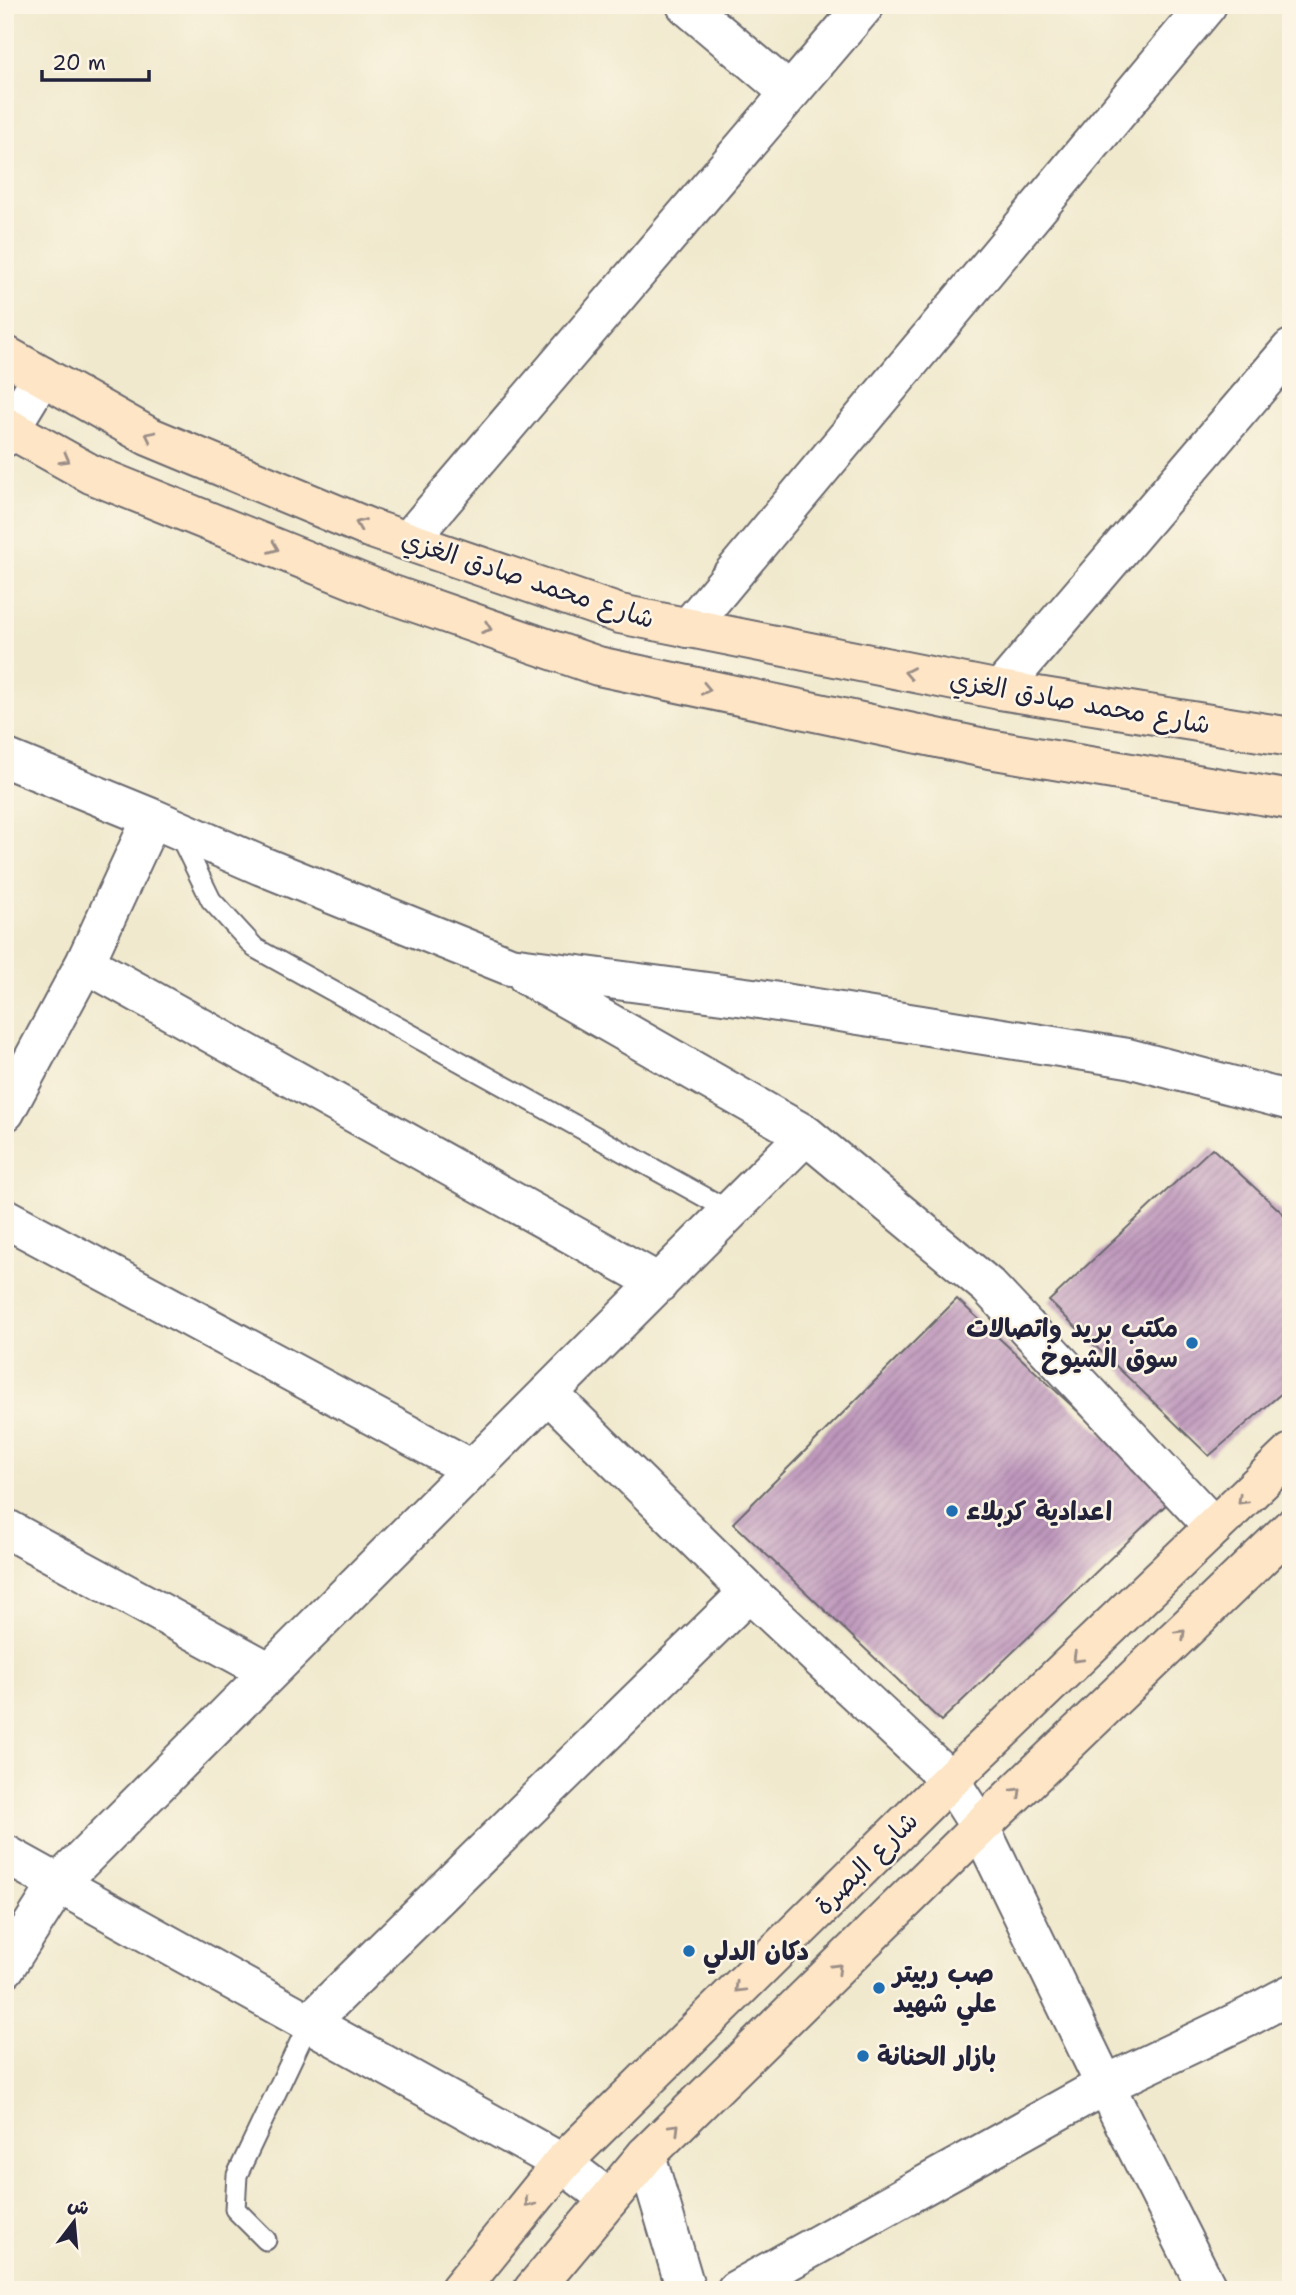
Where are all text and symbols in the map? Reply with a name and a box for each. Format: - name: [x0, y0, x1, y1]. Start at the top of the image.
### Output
- scale bar: [42, 38, 149, 82]
- text: 20 m: [52, 49, 106, 77]
- one-way arrow: [145, 431, 157, 445]
- one-way arrow: [58, 451, 70, 464]
- one-way arrow: [355, 519, 367, 533]
- street label: شارع محمد صادق الغزي: [397, 521, 659, 638]
- one-way arrow: [268, 539, 280, 553]
- one-way arrow: [481, 620, 493, 634]
- street label: شارع محمد صادق الغزي: [947, 661, 1213, 744]
- one-way arrow: [904, 666, 916, 681]
- one-way arrow: [700, 680, 712, 695]
- place label: مكتب بريد واتصالات سوق الشيوخ: [966, 1310, 1178, 1375]
- marker: مكتب بريد واتصالات سوق الشيوخ: [1184, 1335, 1200, 1351]
- one-way arrow: [1237, 1492, 1250, 1505]
- place label: اعدادية كربلاء: [966, 1493, 1112, 1528]
- marker: اعدادية كربلاء: [944, 1503, 960, 1519]
- one-way arrow: [1173, 1630, 1186, 1643]
- one-way arrow: [1073, 1649, 1086, 1662]
- one-way arrow: [1009, 1787, 1022, 1800]
- street label: شارع البصرة: [806, 1803, 926, 1923]
- place label: دكان الدلي: [703, 1933, 809, 1975]
- marker: دكان الدلي: [681, 1943, 697, 1959]
- place label: صب ربيتر علي شهيد: [890, 1955, 997, 2027]
- one-way arrow: [828, 1963, 841, 1976]
- one-way arrow: [734, 1979, 747, 1992]
- marker: صب ربيتر علي شهيد: [871, 1980, 887, 1996]
- place label: بازار الحنانة: [877, 2038, 996, 2073]
- marker: بازار الحنانة: [855, 2048, 871, 2064]
- one-way arrow: [666, 2123, 679, 2136]
- north arrow: [38, 2186, 108, 2256]
- text: ش: [65, 2191, 92, 2221]
- one-way arrow: [525, 2195, 538, 2207]

